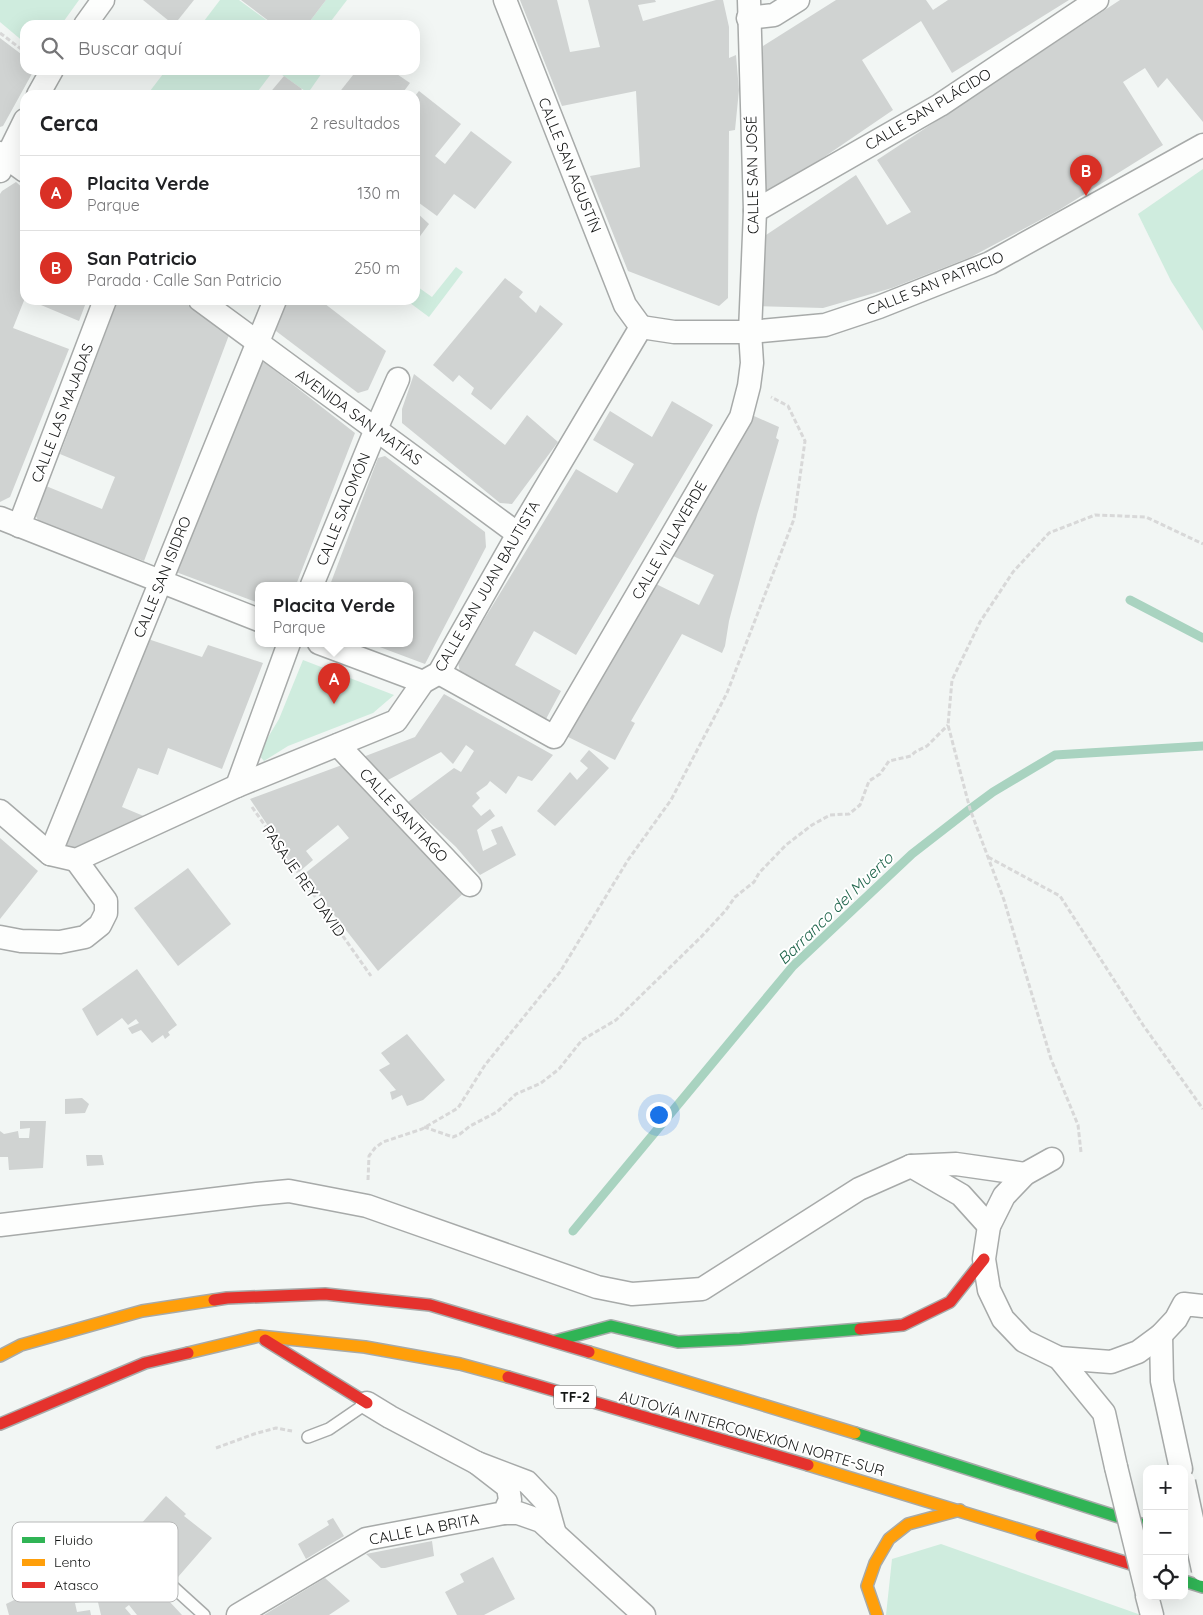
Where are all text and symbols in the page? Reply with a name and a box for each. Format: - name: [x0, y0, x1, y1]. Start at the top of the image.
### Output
- search box: [20, 20, 420, 75]
- icon: search: [38, 34, 66, 62]
- text: Buscar aquí: [78, 36, 182, 60]
- street label: CALLE SAN PLÁCIDO: [862, 64, 994, 154]
- street label: CALLE SAN AGUSTÍN: [534, 95, 606, 235]
- text: Cerca: [40, 110, 98, 136]
- text: 2 resultados: [310, 113, 400, 133]
- street label: CALLE SAN JOSÉ: [741, 116, 763, 234]
- pin: B: [1070, 155, 1102, 196]
- text: Placita Verde: [87, 171, 210, 195]
- text: A: [51, 183, 61, 203]
- text: 130 m: [357, 183, 400, 203]
- text: Parque: [87, 195, 140, 215]
- text: San Patricio: [87, 246, 197, 270]
- street label: CALLE SAN PATRICIO: [864, 247, 1006, 319]
- text: B: [51, 258, 61, 278]
- text: 250 m: [354, 258, 400, 278]
- text: Parada · Calle San Patricio: [87, 270, 282, 290]
- street label: CALLE LAS MAJADAS: [27, 341, 97, 485]
- street label: AVENIDA SAN MATÍAS: [292, 365, 426, 469]
- street label: CALLE SALOMÓN: [312, 450, 374, 568]
- street label: CALLE VILLAVERDE: [627, 477, 711, 603]
- street label: CALLE SAN JUAN BAUTISTA: [430, 497, 544, 675]
- street label: CALLE SAN ISIDRO: [129, 513, 195, 641]
- popup: [255, 582, 413, 647]
- text: Placita Verde: [273, 593, 395, 617]
- text: Parque: [273, 617, 326, 637]
- pin: A: [318, 663, 350, 704]
- street label: CALLE SANTIAGO: [356, 764, 452, 866]
- street label: PASAJE REY DAVID: [258, 821, 350, 941]
- water label: Barranco del Muerto: [773, 847, 898, 968]
- your location: [646, 1102, 672, 1128]
- road number: TF-2: [554, 1385, 596, 1408]
- street label: AUTOVÍA INTERCONEXIÓN NORTE-SUR: [617, 1386, 887, 1480]
- map controls: [1143, 1465, 1188, 1600]
- button: +: [1143, 1465, 1188, 1510]
- street label: CALLE LA BRITA: [367, 1509, 481, 1549]
- button: −: [1143, 1510, 1188, 1555]
- legend: [12, 1522, 178, 1602]
- text: Fluido: [54, 1531, 93, 1549]
- text: Lento: [54, 1553, 91, 1571]
- button: locate: [1143, 1555, 1188, 1600]
- text: Atasco: [54, 1576, 99, 1594]

